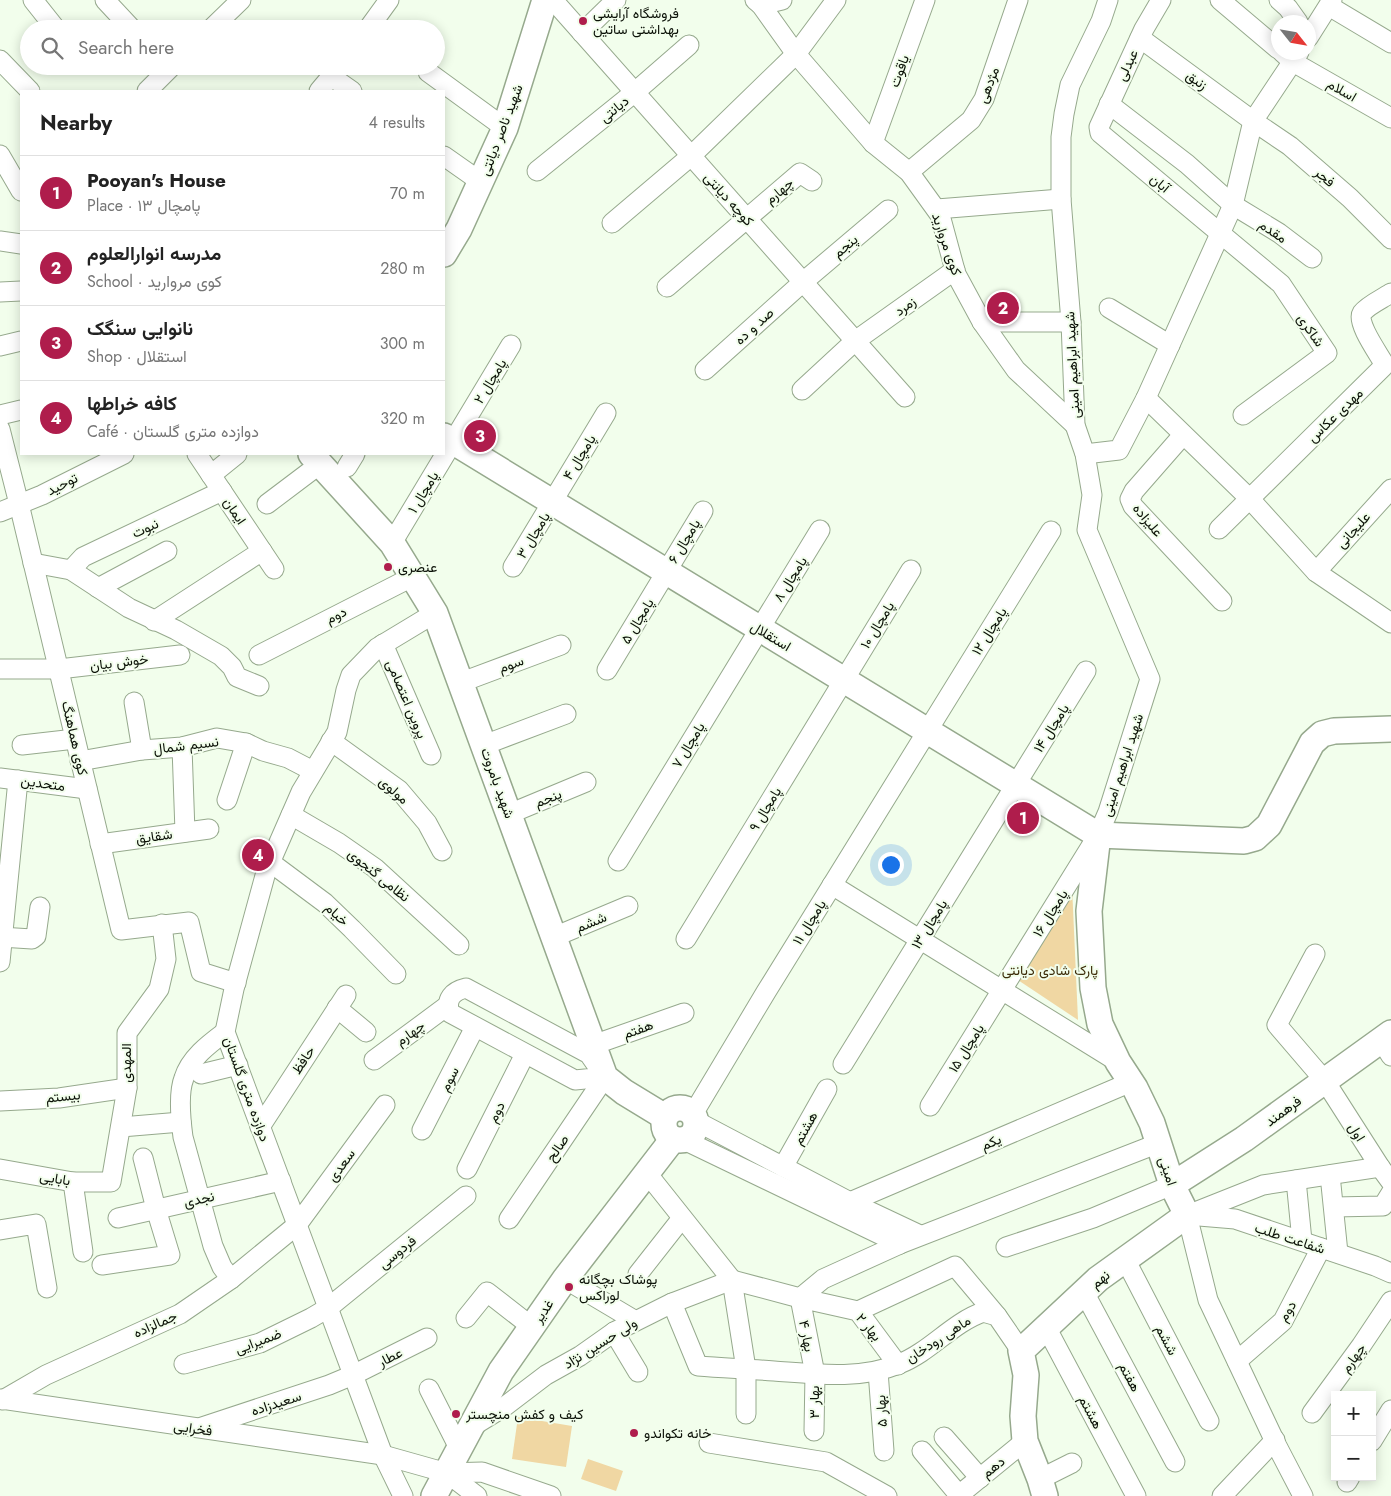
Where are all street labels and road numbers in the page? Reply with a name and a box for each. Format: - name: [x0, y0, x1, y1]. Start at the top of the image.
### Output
- street label: عبدلی: [1111, 46, 1143, 84]
- street label: یاقوت: [884, 52, 914, 90]
- street label: مژدهی: [972, 64, 1004, 106]
- street label: زنبق: [1182, 65, 1212, 95]
- street label: اسلام: [1324, 74, 1360, 106]
- street label: شهید ناصر دیانتی: [474, 81, 528, 179]
- street label: دیانتی: [595, 91, 633, 127]
- street label: فجر: [1310, 162, 1340, 192]
- street label: کوچه دیانتی: [699, 168, 759, 230]
- street label: آبان: [1146, 169, 1176, 198]
- street label: چهارم: [760, 173, 798, 209]
- street label: کوی مروارید: [927, 210, 967, 278]
- street label: مقدم: [1255, 214, 1291, 248]
- street label: پنجم: [828, 230, 862, 262]
- street label: زمرد: [890, 291, 920, 321]
- street label: صد و ده: [730, 303, 778, 349]
- street label: شاکری: [1292, 309, 1330, 351]
- street label: شهید ابراهیم امینی: [1059, 311, 1085, 419]
- street label: پامچال ۲: [469, 355, 511, 407]
- street label: مهدی عکاس: [1303, 383, 1367, 447]
- street label: پامچال ۴: [558, 430, 600, 484]
- street label: پامچال ۱: [403, 467, 443, 517]
- street label: توحید: [43, 468, 81, 500]
- street label: ایمان: [219, 493, 251, 529]
- street label: علیزاده: [1128, 499, 1168, 541]
- street label: علیجانی: [1331, 507, 1375, 553]
- street label: پامچال ۳: [511, 508, 555, 562]
- street label: نبوت: [128, 513, 162, 543]
- street label: پامچال ۶: [663, 515, 705, 567]
- street label: پامچال ۸: [768, 552, 812, 606]
- street label: پامچال ۵: [616, 594, 658, 648]
- street label: پامچال ۱۰: [855, 598, 899, 652]
- street label: دوم: [322, 601, 350, 629]
- street label: پامچال ۱۲: [966, 603, 1012, 659]
- street label: استقلال: [747, 616, 795, 656]
- street label: خوش بیان: [89, 648, 149, 676]
- street label: سوم: [496, 650, 526, 678]
- street label: پروین اعتصامی: [381, 657, 433, 741]
- street label: کوی هماهنگ: [57, 699, 93, 777]
- street label: پامچال ۱۴: [1028, 700, 1074, 756]
- street label: شهید ابراهیم امینی: [1096, 711, 1148, 819]
- street label: پامچال ۷: [667, 718, 709, 772]
- street label: نسیم شمال: [152, 731, 220, 759]
- street label: شهید بامروت: [476, 745, 520, 821]
- street label: متحدین: [20, 770, 66, 796]
- street label: مولوی: [375, 771, 413, 809]
- street label: پامچال ۹: [744, 783, 786, 835]
- street label: پنجم: [532, 784, 564, 812]
- street label: شقایق: [134, 824, 174, 848]
- street label: نظامی گنجوی: [344, 844, 414, 906]
- street label: پامچال ۱۶: [1028, 885, 1072, 941]
- street label: پامچال ۱۳: [906, 895, 952, 953]
- street label: پامچال ۱۱: [787, 896, 831, 948]
- street label: خیام: [321, 898, 353, 930]
- street label: ششم: [572, 907, 610, 937]
- street label: هفتم: [620, 1014, 656, 1044]
- street label: چهارم: [391, 1015, 429, 1051]
- street label: پامچال ۱۵: [943, 1020, 989, 1076]
- street label: دوازده متری گلستان: [219, 1034, 275, 1144]
- street label: حافظ: [286, 1042, 320, 1078]
- street label: المهدی: [116, 1043, 136, 1083]
- street label: سوم: [434, 1063, 464, 1095]
- street label: بیستم: [45, 1084, 81, 1108]
- street label: فرهمند: [1261, 1091, 1305, 1131]
- street label: دوم: [482, 1098, 510, 1126]
- street label: هشتم: [788, 1107, 822, 1148]
- street label: اول: [1344, 1119, 1370, 1145]
- street label: یکم: [978, 1129, 1004, 1155]
- street label: صالح: [541, 1130, 574, 1166]
- street label: سعدی: [322, 1144, 360, 1186]
- street label: امینی: [1154, 1154, 1182, 1188]
- street label: بابایی: [38, 1166, 72, 1190]
- street label: نجدی: [182, 1186, 216, 1212]
- street label: شفاعت طلب: [1252, 1217, 1328, 1259]
- street label: فردوسی: [374, 1230, 420, 1274]
- street label: نهم: [1086, 1265, 1114, 1293]
- street label: غدیر: [527, 1295, 558, 1328]
- street label: دوم: [1273, 1296, 1301, 1325]
- street label: جمالزاده: [130, 1306, 180, 1342]
- street label: بهار ۲: [851, 1309, 887, 1345]
- street label: ماهی رودخان: [901, 1310, 975, 1368]
- street label: ولی حسین نژاد: [559, 1312, 641, 1374]
- street label: بهار ۴: [794, 1319, 820, 1353]
- street label: ششم: [1151, 1321, 1183, 1359]
- street label: ضمیرایی: [232, 1323, 284, 1359]
- street label: چهارم: [1335, 1339, 1371, 1377]
- street label: عطار: [373, 1342, 406, 1372]
- street label: هفتم: [1114, 1359, 1146, 1395]
- street label: سعیدزاده: [248, 1385, 304, 1421]
- street label: بهار ۳: [804, 1386, 824, 1419]
- street label: هشتم: [1074, 1392, 1108, 1433]
- street label: بهار ۵: [870, 1394, 892, 1428]
- street label: فخرایی: [172, 1415, 214, 1441]
- street label: دهم: [977, 1451, 1009, 1483]

